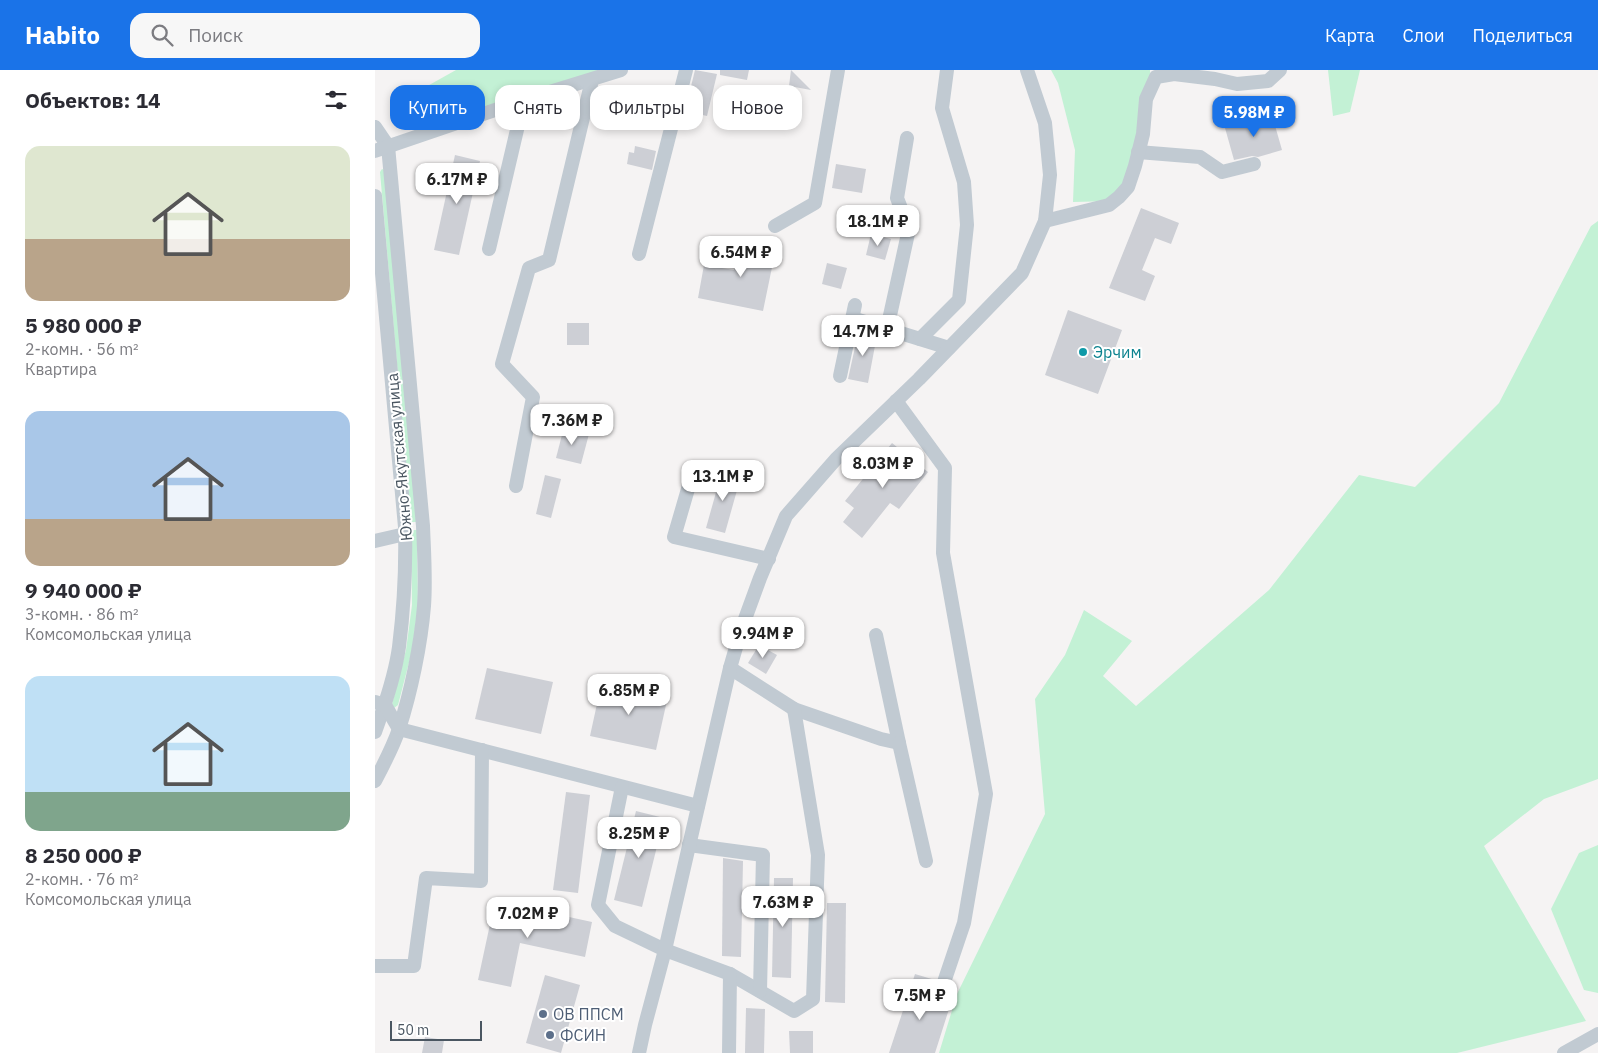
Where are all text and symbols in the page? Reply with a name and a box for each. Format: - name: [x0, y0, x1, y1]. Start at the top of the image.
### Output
- search box: [130, 13, 480, 58]
- text: Habito: [25, 19, 100, 51]
- icon: search: [148, 21, 176, 49]
- text: Поиск: [188, 23, 243, 47]
- text: Карта: [1325, 24, 1375, 47]
- text: Слои: [1403, 24, 1445, 47]
- text: Поделиться: [1473, 24, 1573, 47]
- chip: Купить: [390, 85, 485, 130]
- chip: Снять: [495, 85, 580, 130]
- chip: Фильтры: [590, 85, 703, 130]
- chip: Новое: [713, 85, 802, 130]
- text: Объектов: 14: [25, 86, 161, 114]
- icon: filters: [322, 86, 350, 114]
- pin: 5.98M ₽: [1208, 96, 1300, 138]
- text: 5.98M ₽: [1223, 102, 1285, 122]
- pin: 6.17M ₽: [411, 162, 503, 205]
- text: 6.17M ₽: [426, 169, 488, 189]
- icon: home: [143, 179, 233, 269]
- pin: 18.1M ₽: [832, 204, 924, 247]
- text: 18.1M ₽: [847, 211, 909, 231]
- pin: 6.54M ₽: [695, 236, 787, 278]
- text: 6.54M ₽: [710, 242, 772, 262]
- text: 5 980 000 ₽: [25, 311, 142, 339]
- pin: 14.7M ₽: [817, 314, 909, 357]
- text: 14.7M ₽: [832, 321, 894, 341]
- text: 2-комн. · 56 m²: [25, 339, 139, 359]
- place label: Эрчим: [1093, 342, 1142, 362]
- marker: Эрчим: [1077, 346, 1089, 358]
- text: Квартира: [25, 359, 97, 379]
- street label: Южно-Якутская улица: [382, 372, 416, 542]
- pin: 7.36M ₽: [526, 404, 618, 446]
- text: 7.36M ₽: [541, 410, 603, 430]
- icon: home: [143, 444, 233, 534]
- pin: 8.03M ₽: [837, 446, 929, 489]
- text: 8.03M ₽: [852, 453, 914, 473]
- pin: 13.1M ₽: [677, 460, 769, 502]
- text: 13.1M ₽: [692, 466, 754, 486]
- text: 9 940 000 ₽: [25, 576, 142, 604]
- text: 3-комн. · 86 m²: [25, 604, 139, 624]
- pin: 9.94M ₽: [717, 616, 809, 659]
- text: 9.94M ₽: [732, 623, 794, 643]
- text: Комсомольская улица: [25, 624, 191, 644]
- pin: 6.85M ₽: [583, 674, 675, 716]
- text: 6.85M ₽: [598, 680, 660, 700]
- icon: home: [143, 709, 233, 799]
- pin: 8.25M ₽: [593, 816, 685, 859]
- text: 8.25M ₽: [608, 823, 670, 843]
- text: 8 250 000 ₽: [25, 841, 142, 869]
- text: 2-комн. · 76 m²: [25, 869, 139, 889]
- pin: 7.63M ₽: [737, 886, 829, 928]
- text: Комсомольская улица: [25, 889, 191, 909]
- text: 7.63M ₽: [752, 892, 814, 912]
- pin: 7.02M ₽: [482, 896, 574, 939]
- text: 7.02M ₽: [497, 903, 559, 923]
- pin: 7.5M ₽: [879, 978, 961, 1021]
- text: 7.5M ₽: [894, 985, 946, 1005]
- place label: ОВ ППСМ: [553, 1004, 624, 1024]
- marker: ОВ ППСМ: [537, 1008, 549, 1020]
- scale bar: [390, 1018, 483, 1041]
- text: 50 m: [397, 1021, 429, 1039]
- place label: ФСИН: [560, 1025, 606, 1045]
- marker: ФСИН: [544, 1029, 556, 1041]

